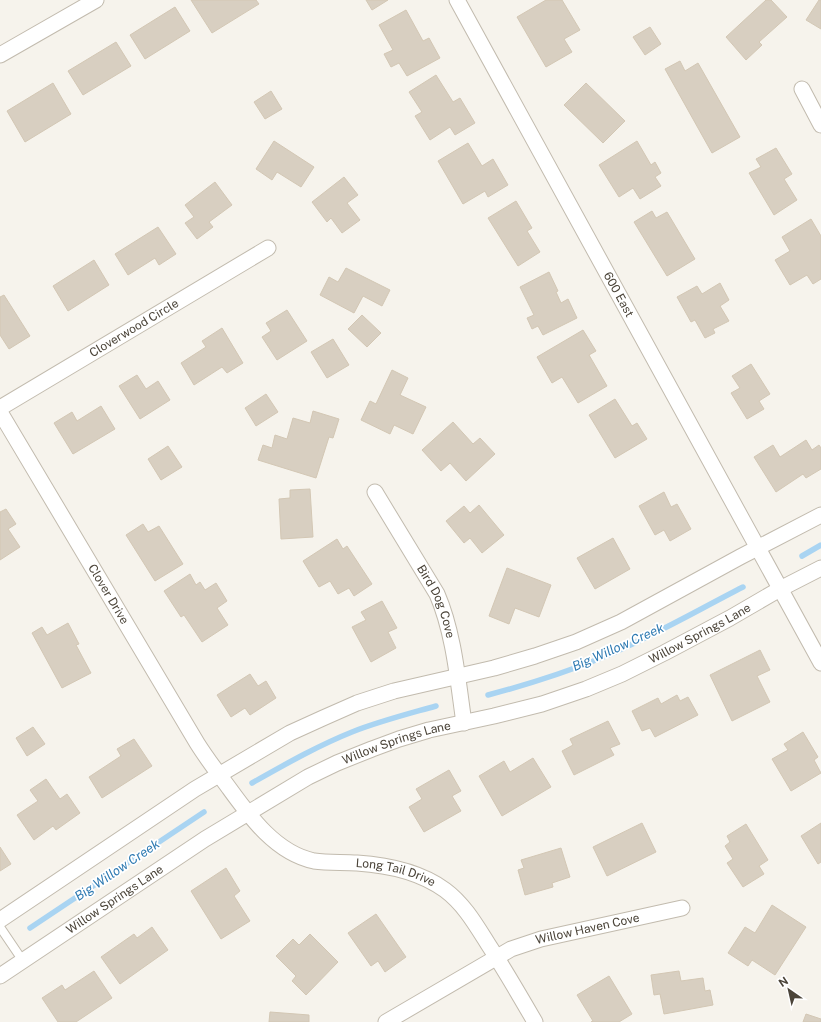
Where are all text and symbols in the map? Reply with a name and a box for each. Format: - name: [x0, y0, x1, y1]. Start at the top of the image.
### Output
- street label: 600 East: [601, 269, 637, 320]
- street label: Cloverwood Circle: [87, 296, 181, 360]
- street label: Clover Drive: [85, 562, 132, 627]
- street label: Bird Dog Cove: [414, 562, 458, 640]
- street label: Willow Springs Lane: [647, 600, 753, 666]
- water label: Big Willow Creek: [570, 620, 666, 674]
- street label: Willow Springs Lane: [340, 718, 452, 767]
- water label: Big Willow Creek: [72, 836, 162, 904]
- street label: Long Tail Drive: [355, 856, 438, 889]
- street label: Willow Springs Lane: [64, 862, 166, 937]
- street label: Willow Haven Cove: [534, 910, 641, 947]
- north arrow: [769, 970, 809, 1010]
- text: N: [776, 974, 790, 989]

